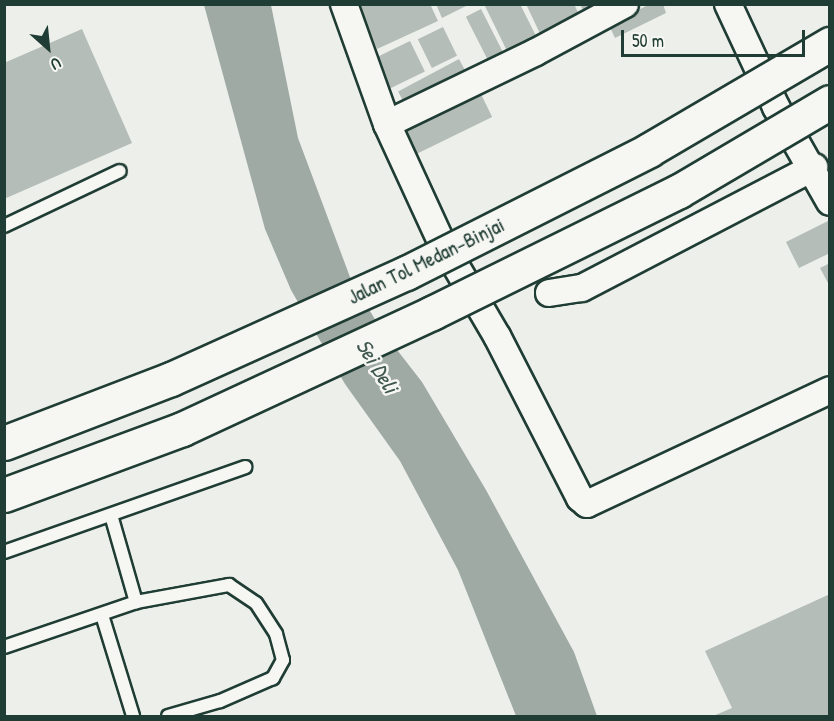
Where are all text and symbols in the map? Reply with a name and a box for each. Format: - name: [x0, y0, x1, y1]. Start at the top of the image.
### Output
- north arrow: [18, 18, 78, 78]
- scale bar: [624, 18, 808, 56]
- text: 50 m: [632, 28, 664, 53]
- text: U: [47, 52, 65, 76]
- street label: Jalan Tol Medan–Binjai: [344, 212, 508, 310]
- water label: Sei Deli: [350, 334, 404, 398]

